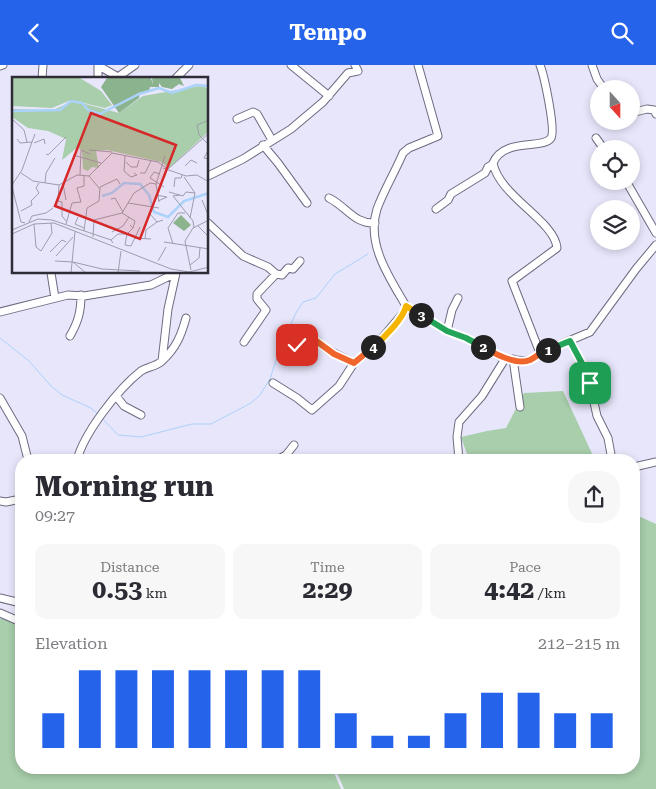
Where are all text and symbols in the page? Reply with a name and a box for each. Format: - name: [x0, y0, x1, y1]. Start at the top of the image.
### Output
- icon: back: [20, 19, 48, 47]
- icon: search: [608, 19, 636, 47]
- text: Tempo: [289, 20, 367, 45]
- inset map: [12, 77, 209, 274]
- north arrow: [590, 80, 640, 130]
- map controls: [590, 80, 640, 250]
- button: locate: [590, 140, 640, 190]
- button: layers: [590, 200, 640, 250]
- pin: 3: [408, 303, 434, 327]
- text: 3: [418, 307, 425, 323]
- pin: [276, 324, 318, 366]
- icon: check: [283, 331, 311, 359]
- pin: 4: [360, 335, 386, 359]
- pin: 2: [470, 335, 496, 359]
- pin: 1: [536, 337, 560, 363]
- text: 4: [370, 339, 377, 355]
- text: 2: [480, 339, 487, 355]
- text: 1: [545, 342, 552, 358]
- pin: [569, 362, 611, 404]
- icon: arrive: [576, 369, 604, 397]
- text: Morning run: [35, 470, 214, 503]
- button: share: [568, 471, 620, 523]
- text: 09:27: [35, 506, 75, 525]
- text: Distance: [100, 559, 159, 575]
- text: Time: [310, 559, 345, 575]
- text: Pace: [509, 559, 541, 575]
- text: 0.53: [92, 575, 142, 604]
- text: 2:29: [303, 575, 352, 604]
- text: 4:42: [484, 575, 534, 604]
- text: km: [142, 585, 167, 601]
- text: /km: [534, 585, 566, 601]
- text: Elevation: [35, 634, 108, 653]
- text: 212–215 m: [538, 634, 620, 653]

